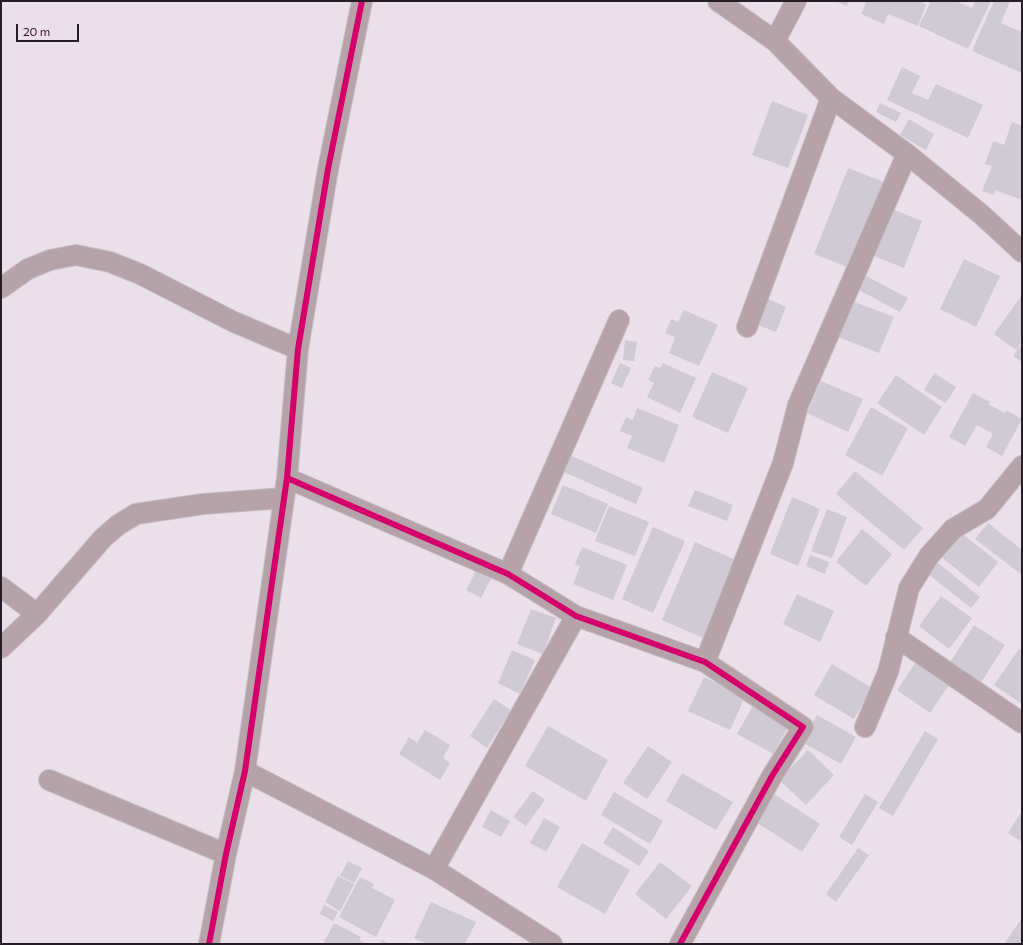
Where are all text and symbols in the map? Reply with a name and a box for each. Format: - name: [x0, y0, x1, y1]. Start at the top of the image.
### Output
- scale bar: [18, 16, 81, 42]
- text: 20 m: [23, 24, 50, 38]

